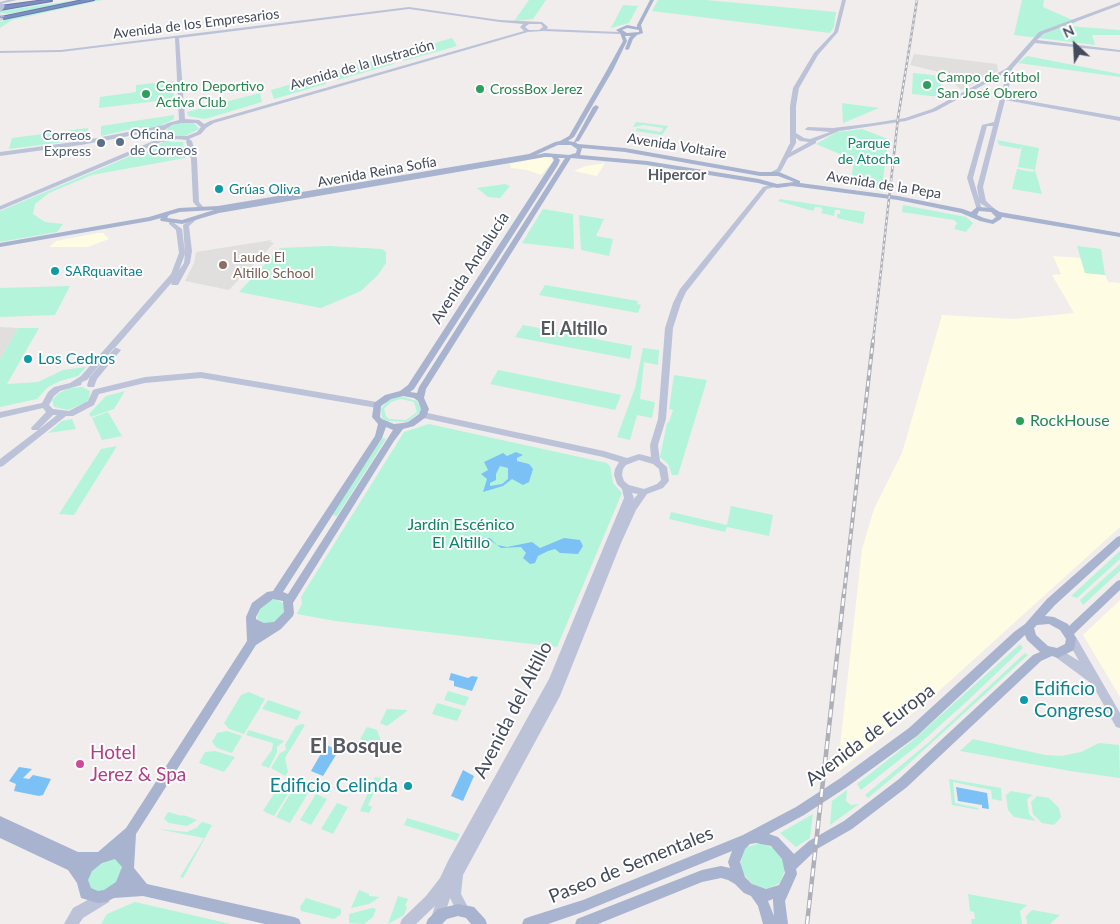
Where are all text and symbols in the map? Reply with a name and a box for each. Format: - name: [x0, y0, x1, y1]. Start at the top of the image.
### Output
- street label: Avenida de los Empresarios: [112, 5, 280, 43]
- north arrow: [1050, 20, 1100, 70]
- text: N: [1060, 21, 1077, 41]
- street label: Avenida de la Ilustración: [288, 36, 436, 94]
- place label: Campo de fútbol San José Obrero: [937, 69, 1040, 102]
- place label: Centro Deportivo Activa Club: [156, 78, 264, 110]
- marker: Campo de fútbol San José Obrero: [921, 79, 933, 91]
- place label: CrossBox Jerez: [490, 81, 583, 97]
- marker: CrossBox Jerez: [474, 83, 486, 95]
- marker: Centro Deportivo Activa Club: [140, 88, 152, 100]
- place label: Oficina de Correos: [130, 126, 197, 158]
- place label: Correos Express: [43, 127, 91, 160]
- street label: Avenida Voltaire: [626, 130, 728, 162]
- park label: Parque de Atocha: [838, 135, 900, 168]
- marker: Oficina de Correos: [114, 136, 126, 148]
- marker: Correos Express: [95, 137, 107, 149]
- street label: Avenida Reina Sofía: [316, 153, 438, 191]
- district label: Hipercor: [648, 166, 706, 184]
- street label: Avenida de la Pepa: [826, 168, 942, 202]
- place label: Grúas Oliva: [229, 181, 300, 197]
- marker: Grúas Oliva: [213, 183, 225, 195]
- street label: Avenida Andalucía: [427, 209, 513, 327]
- place label: Laude El Altillo School: [233, 249, 314, 282]
- marker: Laude El Altillo School: [217, 259, 229, 271]
- place label: SARquavitae: [65, 263, 143, 279]
- marker: SARquavitae: [49, 265, 61, 277]
- district label: El Altillo: [541, 318, 607, 340]
- place label: Los Cedros: [38, 349, 115, 369]
- marker: Los Cedros: [22, 353, 34, 365]
- place label: RockHouse: [1030, 411, 1110, 431]
- marker: RockHouse: [1014, 415, 1026, 427]
- park label: Jardín Escénico El Altillo: [407, 515, 515, 553]
- street label: Avenida del Altillo: [469, 638, 557, 782]
- place label: Edificio Congreso: [1034, 678, 1113, 722]
- street label: Avenida de Europa: [801, 679, 939, 791]
- marker: Edificio Congreso: [1018, 694, 1030, 706]
- district label: El Bosque: [310, 733, 402, 759]
- place label: Hotel Jerez & Spa: [90, 742, 186, 786]
- marker: Hotel Jerez & Spa: [74, 758, 86, 770]
- place label: Edificio Celinda: [270, 775, 398, 797]
- marker: Edificio Celinda: [402, 780, 414, 792]
- street label: Paseo de Sementales: [545, 822, 717, 908]

